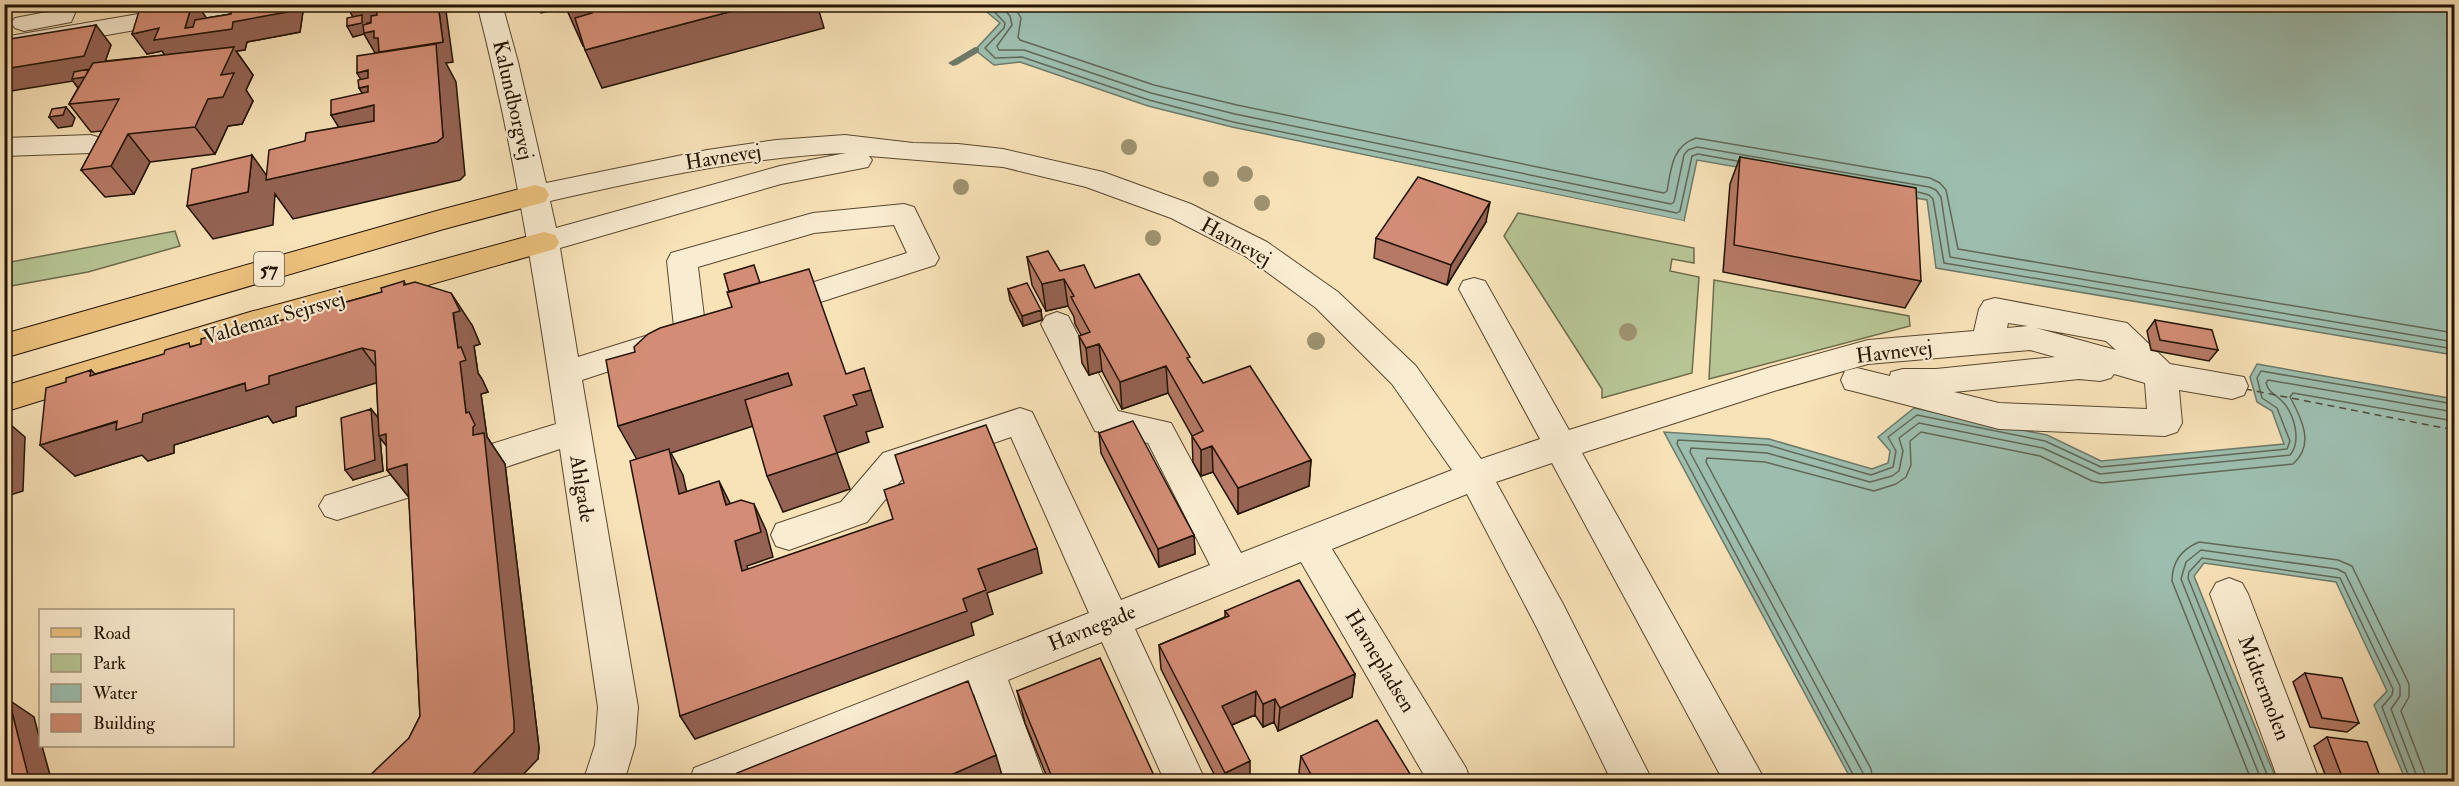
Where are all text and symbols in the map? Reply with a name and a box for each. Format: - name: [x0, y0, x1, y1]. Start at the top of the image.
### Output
- street label: Kalundborgvej: [486, 38, 540, 162]
- street label: Havnevej: [683, 138, 763, 176]
- street label: Havnevej: [1196, 212, 1276, 272]
- road number: 57: [254, 252, 284, 286]
- street label: Valdemar Sejrsvej: [200, 285, 348, 351]
- street label: Havnevej: [1854, 334, 1934, 370]
- street label: Ahlgade: [563, 452, 601, 525]
- street label: Havnegade: [1044, 598, 1140, 658]
- street label: Havnepladsen: [1339, 604, 1421, 718]
- legend: [39, 609, 234, 747]
- text: Road: [93, 622, 131, 645]
- street label: Midtermolen: [2232, 632, 2296, 745]
- text: Park: [93, 652, 126, 675]
- text: Water: [92, 682, 137, 705]
- text: Building: [93, 712, 156, 735]

